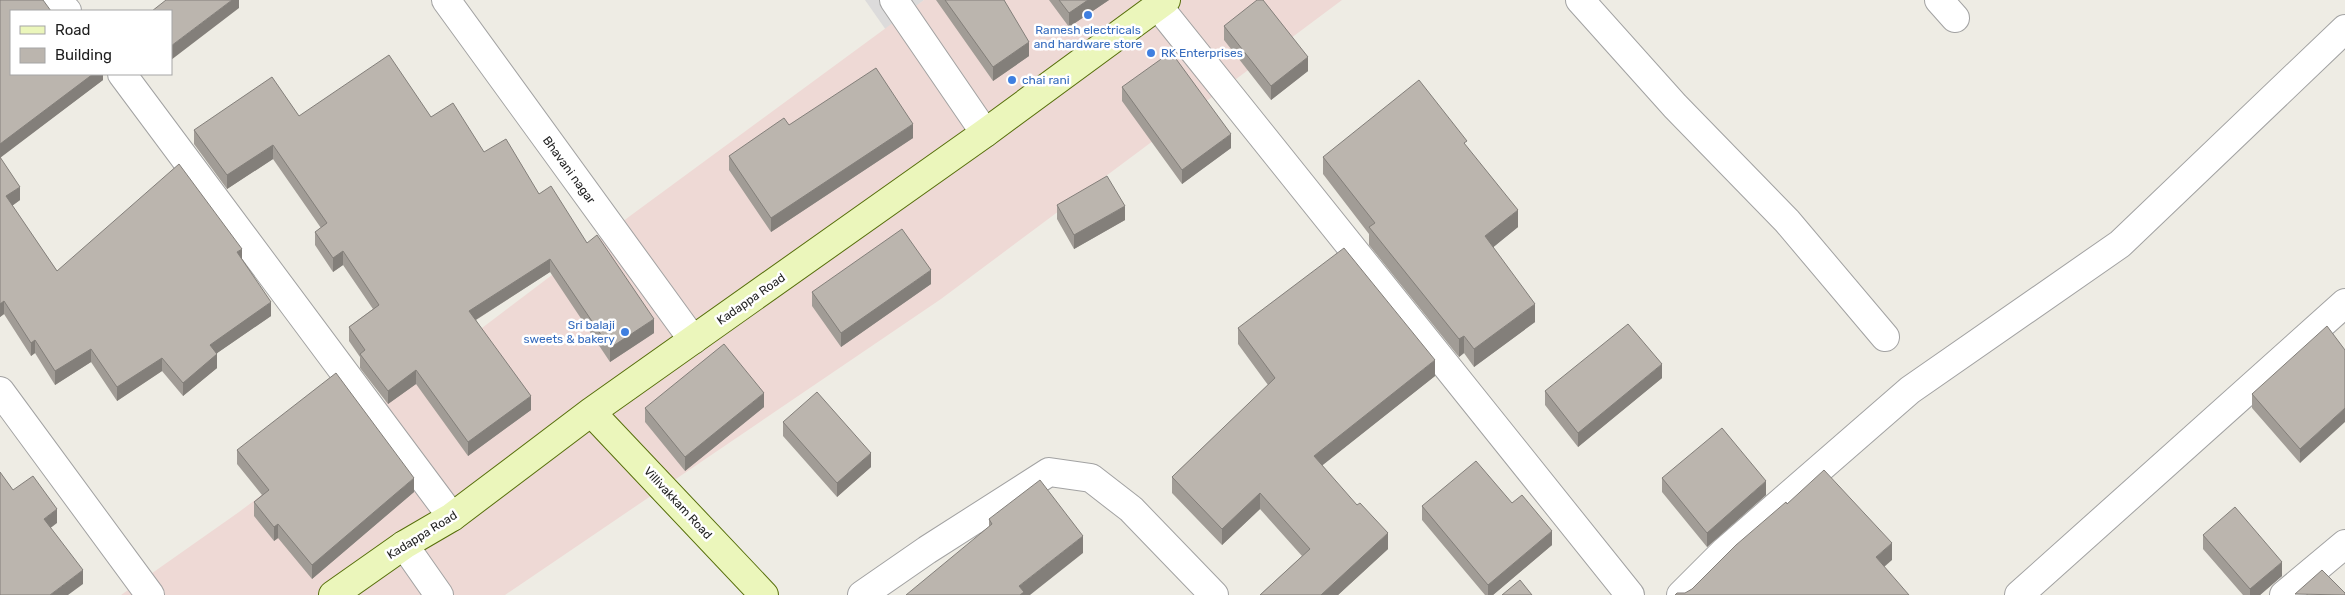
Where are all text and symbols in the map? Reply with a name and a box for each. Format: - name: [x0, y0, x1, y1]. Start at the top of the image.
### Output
- marker: Ramesh electricals and hardware store: [1082, 9, 1094, 21]
- legend: [10, 10, 172, 75]
- text: Road: [55, 21, 91, 39]
- place label: Ramesh electricals and hardware store: [1034, 23, 1143, 51]
- text: Building: [55, 46, 112, 64]
- place label: RK Enterprises: [1161, 46, 1243, 60]
- marker: RK Enterprises: [1145, 47, 1157, 59]
- place label: chai rani: [1022, 73, 1070, 87]
- marker: chai rani: [1006, 74, 1018, 86]
- street label: Bhavani nagar: [540, 133, 598, 207]
- street label: Kadappa Road: [714, 270, 788, 328]
- place label: Sri balaji sweets & bakery: [524, 318, 615, 346]
- marker: Sri balaji sweets & bakery: [619, 326, 631, 338]
- street label: Villivakkam Road: [641, 464, 715, 542]
- street label: Kadappa Road: [384, 508, 460, 562]

